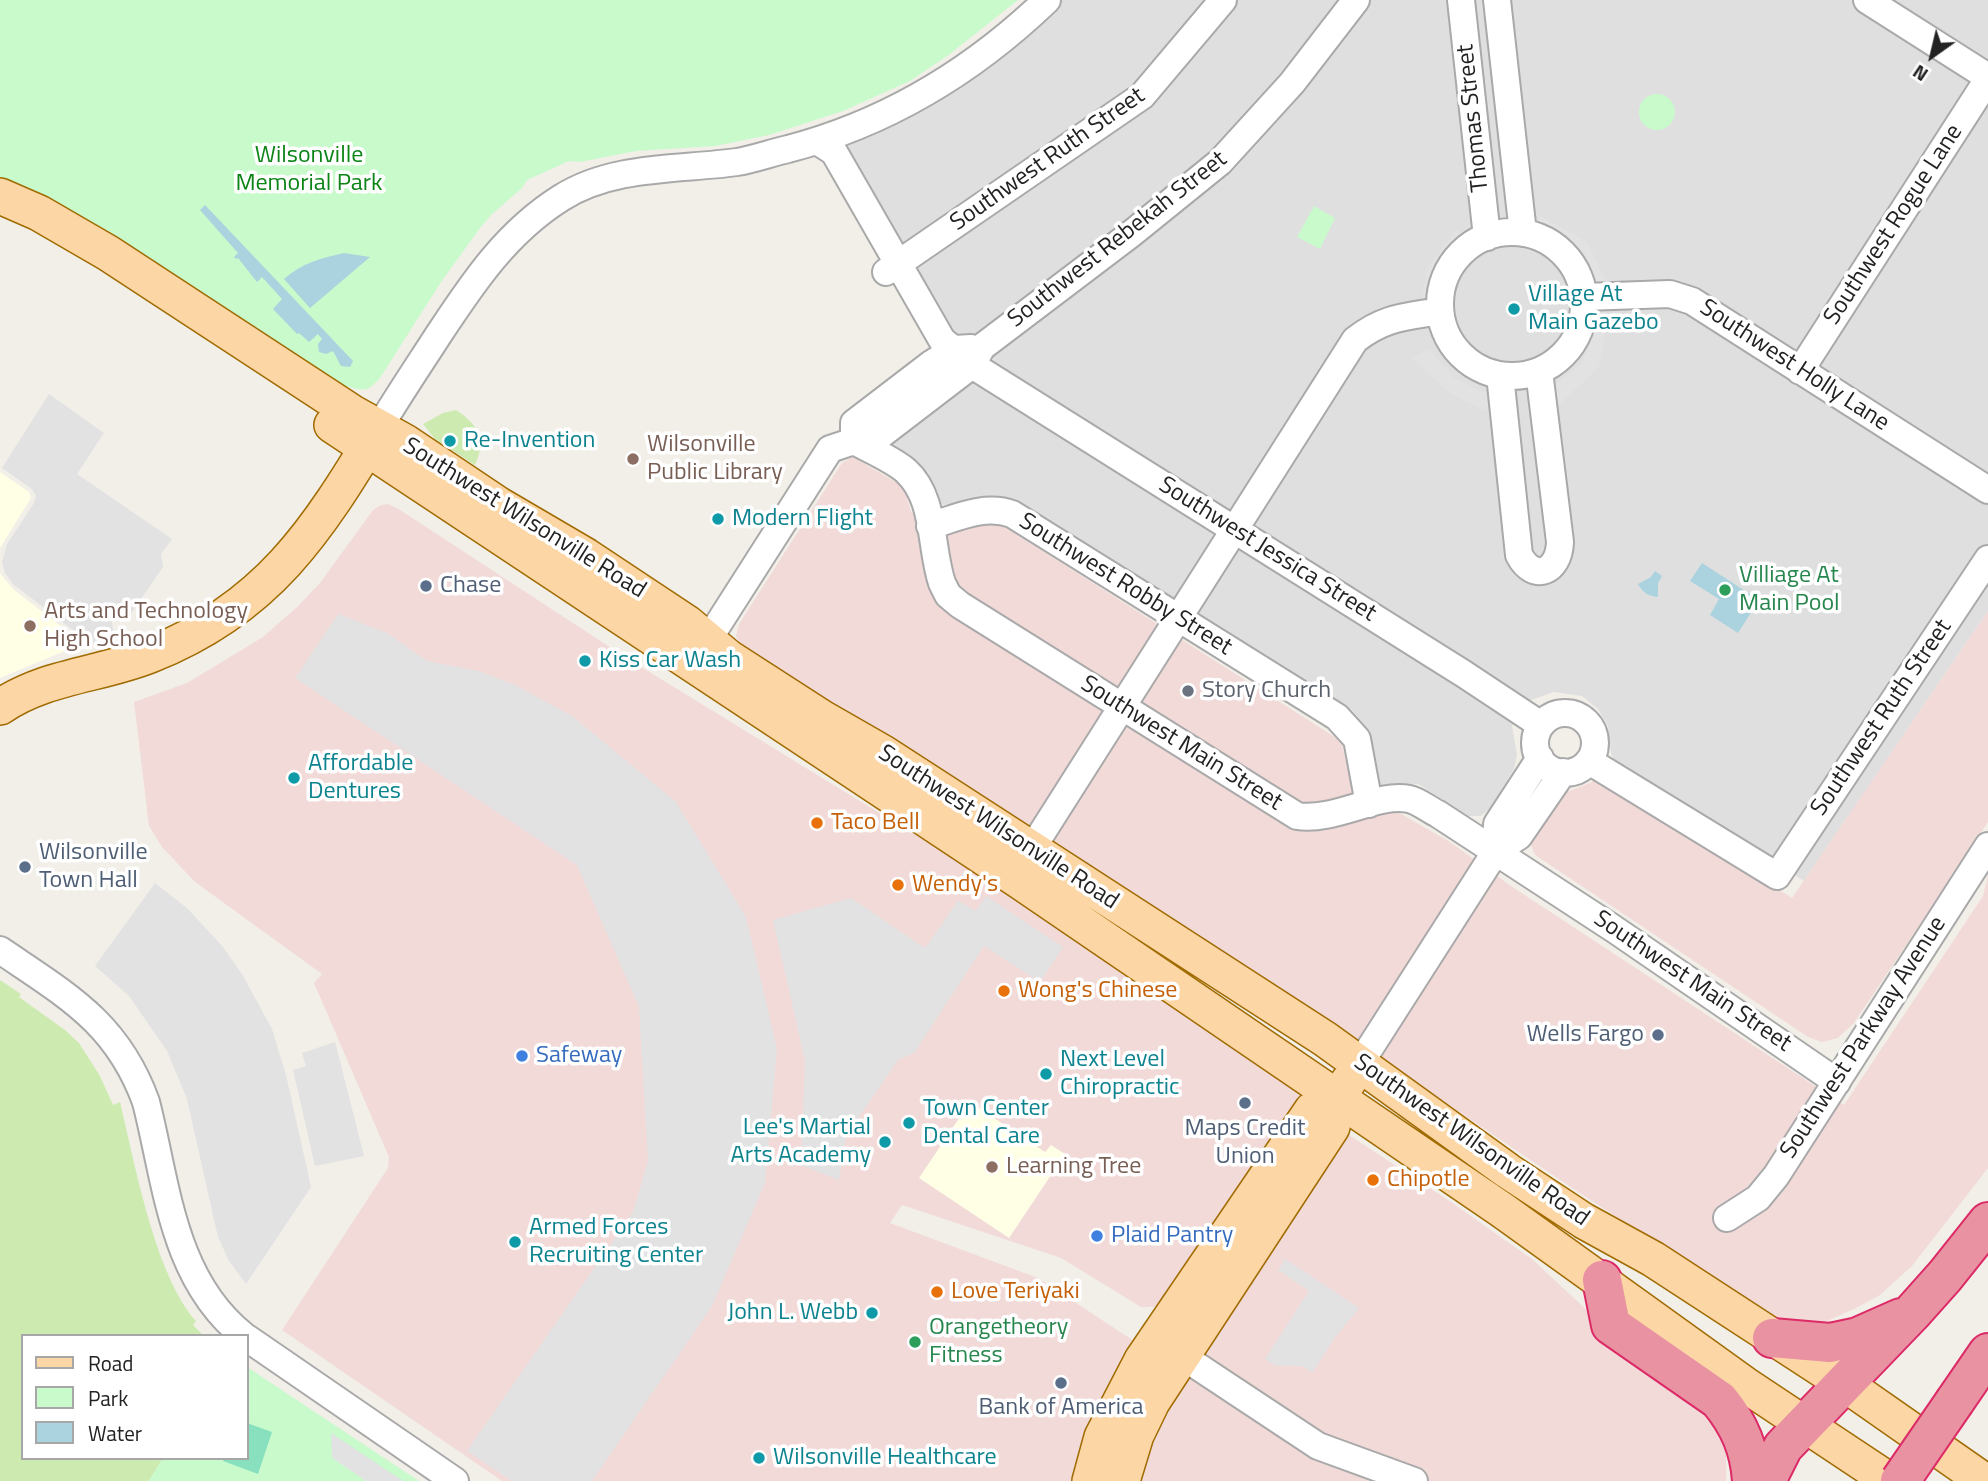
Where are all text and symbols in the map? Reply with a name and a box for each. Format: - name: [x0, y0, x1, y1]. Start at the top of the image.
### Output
- north arrow: [1897, 21, 1967, 91]
- street label: Thomas Street: [1452, 43, 1496, 193]
- text: N: [1906, 58, 1934, 90]
- street label: Southwest Ruth Street: [945, 82, 1151, 238]
- street label: Southwest Rogue Lane: [1818, 119, 1970, 331]
- park label: Wilsonville Memorial Park: [235, 142, 383, 198]
- street label: Southwest Rebekah Street: [1003, 146, 1233, 334]
- place label: Village At Main Gazebo: [1528, 281, 1659, 337]
- street label: Southwest Holly Lane: [1694, 294, 1894, 438]
- marker: Village At Main Gazebo: [1506, 301, 1522, 317]
- place label: Re-Invention: [464, 427, 595, 455]
- place label: Wilsonville Public Library: [647, 431, 783, 487]
- street label: Southwest Wilsonville Road: [397, 432, 651, 606]
- marker: Re-Invention: [442, 433, 458, 449]
- marker: Wilsonville Public Library: [625, 451, 641, 467]
- street label: Southwest Jessica Street: [1153, 471, 1381, 629]
- place label: Modern Flight: [732, 505, 873, 533]
- street label: Southwest Robby Street: [1013, 508, 1237, 662]
- marker: Modern Flight: [710, 511, 726, 527]
- place label: Villiage At Main Pool: [1739, 562, 1840, 618]
- place label: Chase: [440, 572, 501, 600]
- marker: Chase: [418, 578, 434, 594]
- marker: Villiage At Main Pool: [1717, 582, 1733, 598]
- place label: Arts and Technology High School: [44, 598, 248, 654]
- street label: Southwest Ruth Street: [1806, 614, 1958, 822]
- marker: Arts and Technology High School: [22, 618, 38, 634]
- place label: Kiss Car Wash: [599, 647, 741, 675]
- marker: Kiss Car Wash: [577, 653, 593, 669]
- street label: Southwest Main Street: [1075, 670, 1287, 818]
- place label: Story Church: [1202, 677, 1331, 705]
- marker: Story Church: [1180, 683, 1196, 699]
- street label: Southwest Wilsonville Road: [872, 739, 1124, 917]
- place label: Affordable Dentures: [308, 750, 413, 806]
- marker: Affordable Dentures: [286, 770, 302, 786]
- place label: Taco Bell: [831, 809, 920, 837]
- marker: Taco Bell: [809, 815, 825, 831]
- place label: Wilsonville Town Hall: [39, 839, 148, 895]
- marker: Wilsonville Town Hall: [17, 859, 33, 875]
- place label: Wendy's: [912, 871, 998, 899]
- marker: Wendy's: [890, 877, 906, 893]
- street label: Southwest Main Street: [1588, 905, 1796, 1059]
- street label: Southwest Parkway Avenue: [1775, 912, 1953, 1164]
- place label: Wong's Chinese: [1018, 977, 1177, 1005]
- marker: Wong's Chinese: [996, 983, 1012, 999]
- place label: Wells Fargo: [1527, 1021, 1644, 1049]
- marker: Wells Fargo: [1650, 1027, 1666, 1043]
- place label: Safeway: [536, 1042, 622, 1070]
- place label: Next Level Chiropractic: [1060, 1046, 1180, 1102]
- marker: Safeway: [514, 1048, 530, 1064]
- street label: Southwest Wilsonville Road: [1348, 1049, 1594, 1233]
- marker: Next Level Chiropractic: [1038, 1066, 1054, 1082]
- place label: Town Center Dental Care: [923, 1095, 1049, 1151]
- marker: Maps Credit Union: [1237, 1095, 1253, 1111]
- place label: Lee's Martial Arts Academy: [731, 1114, 871, 1170]
- marker: Town Center Dental Care: [901, 1115, 917, 1131]
- place label: Maps Credit Union: [1185, 1115, 1305, 1171]
- marker: Lee's Martial Arts Academy: [877, 1134, 893, 1150]
- place label: Learning Tree: [1006, 1153, 1141, 1181]
- marker: Learning Tree: [984, 1159, 1000, 1175]
- place label: Chipotle: [1387, 1166, 1470, 1194]
- marker: Chipotle: [1365, 1172, 1381, 1188]
- place label: Armed Forces Recruiting Center: [529, 1214, 703, 1270]
- place label: Plaid Pantry: [1111, 1222, 1233, 1250]
- marker: Plaid Pantry: [1089, 1228, 1105, 1244]
- marker: Armed Forces Recruiting Center: [507, 1234, 523, 1250]
- place label: Love Teriyaki: [951, 1278, 1080, 1306]
- marker: Love Teriyaki: [929, 1284, 945, 1300]
- place label: John L. Webb: [727, 1299, 858, 1327]
- marker: John L. Webb: [864, 1305, 880, 1321]
- place label: Orangetheory Fitness: [929, 1314, 1068, 1370]
- legend: [21, 1334, 248, 1460]
- marker: Orangetheory Fitness: [907, 1334, 923, 1350]
- text: Road: [88, 1347, 133, 1379]
- marker: Bank of America: [1053, 1375, 1069, 1391]
- text: Park: [88, 1382, 128, 1414]
- place label: Bank of America: [979, 1394, 1143, 1422]
- text: Water: [88, 1417, 142, 1449]
- place label: Wilsonville Healthcare: [773, 1444, 997, 1472]
- marker: Wilsonville Healthcare: [751, 1450, 767, 1466]

